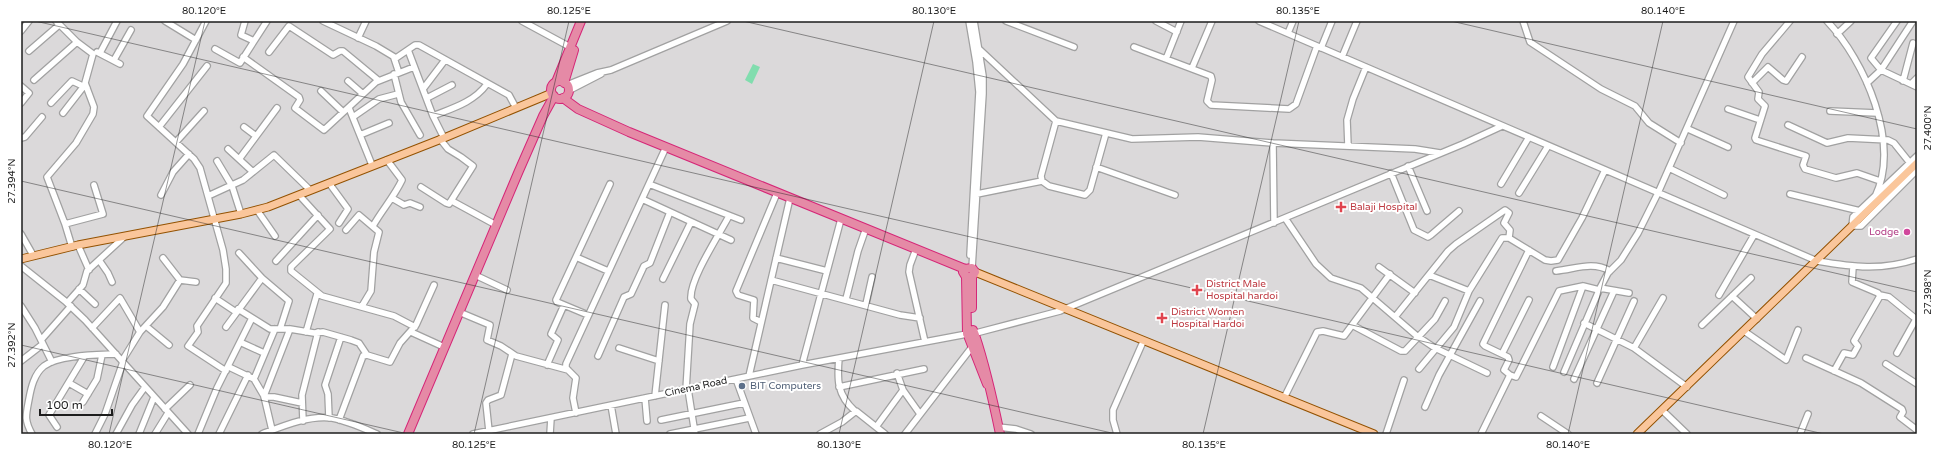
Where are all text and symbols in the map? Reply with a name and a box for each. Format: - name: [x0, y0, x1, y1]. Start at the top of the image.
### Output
- text: 80.120°E: [182, 5, 226, 17]
- text: 80.125°E: [547, 5, 591, 17]
- text: 80.130°E: [912, 5, 956, 17]
- text: 80.135°E: [1276, 5, 1320, 17]
- text: 80.140°E: [1641, 5, 1685, 17]
- text: 27.400°N: [1922, 105, 1934, 151]
- text: 27.394°N: [6, 158, 18, 204]
- marker: Balaji Hospital: [1335, 201, 1347, 213]
- place label: Balaji Hospital: [1350, 201, 1417, 213]
- place label: Lodge: [1869, 226, 1899, 238]
- marker: Lodge: [1902, 227, 1912, 237]
- text: 27.398°N: [1922, 269, 1934, 315]
- place label: District Male Hospital hardoi: [1206, 278, 1278, 302]
- marker: District Male Hospital hardoi: [1191, 284, 1203, 296]
- place label: District Women Hospital Hardoi: [1171, 306, 1244, 330]
- marker: District Women Hospital Hardoi: [1156, 312, 1168, 324]
- text: 27.392°N: [6, 322, 18, 368]
- street label: Cinema Road: [664, 375, 728, 399]
- place label: BIT Computers: [750, 380, 821, 392]
- marker: BIT Computers: [737, 381, 747, 391]
- scale bar: [40, 391, 112, 417]
- text: 100 m: [46, 398, 83, 412]
- text: 80.120°E: [88, 439, 132, 451]
- text: 80.125°E: [452, 439, 496, 451]
- text: 80.130°E: [817, 439, 861, 451]
- text: 80.135°E: [1182, 439, 1226, 451]
- text: 80.140°E: [1546, 439, 1590, 451]

